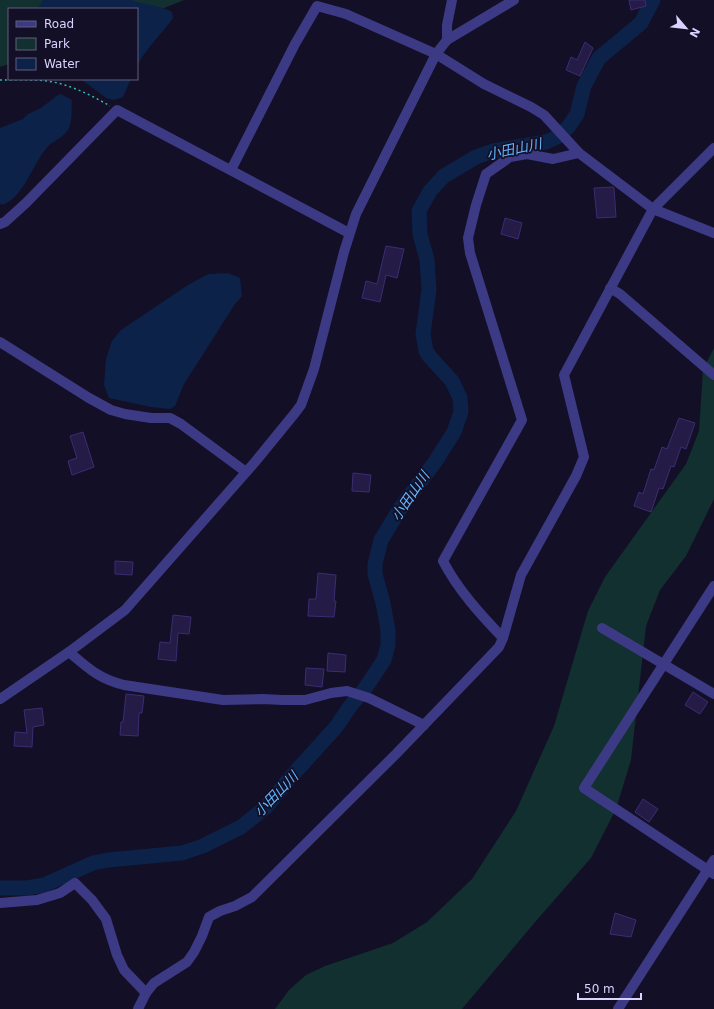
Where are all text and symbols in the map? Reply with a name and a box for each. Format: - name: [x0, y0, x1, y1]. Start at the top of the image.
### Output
- legend: [8, 8, 138, 80]
- north arrow: [666, 8, 706, 48]
- text: Road: [44, 17, 74, 31]
- text: N: [686, 25, 702, 40]
- text: Park: [44, 37, 70, 51]
- text: Water: [44, 57, 80, 71]
- water label: 小田山川: [485, 135, 545, 163]
- water label: 小田山川: [388, 467, 433, 524]
- water label: 小田山川: [251, 767, 303, 820]
- scale bar: [578, 975, 641, 1001]
- text: 50 m: [584, 982, 615, 996]

